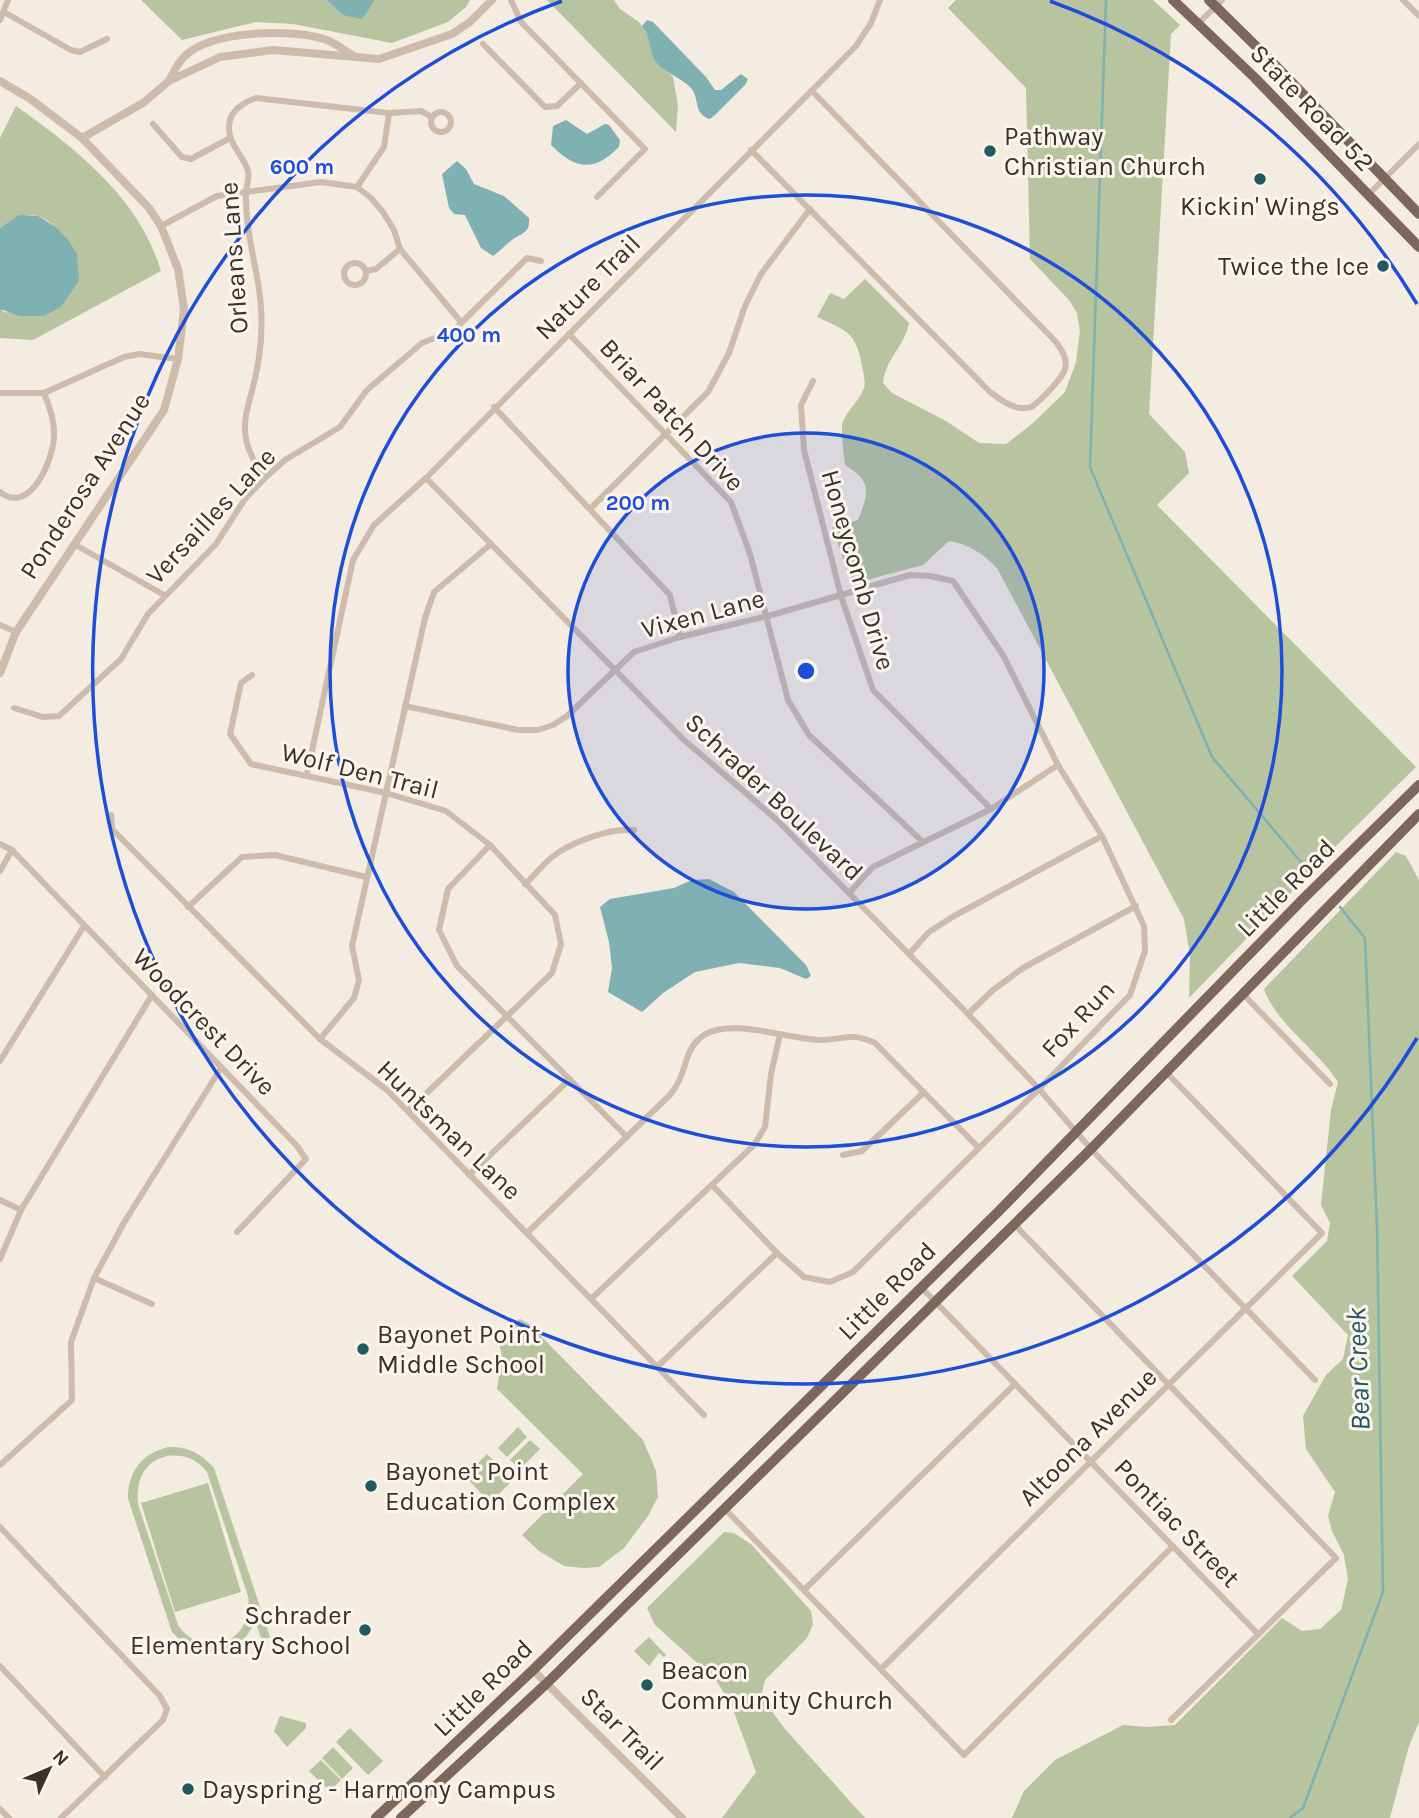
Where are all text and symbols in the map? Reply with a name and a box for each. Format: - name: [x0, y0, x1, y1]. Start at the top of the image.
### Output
- street label: State Road 52: [1244, 38, 1380, 178]
- place label: Pathway Christian Church: [1004, 121, 1206, 182]
- marker: Pathway Christian Church: [982, 143, 998, 159]
- text: 600 m: [270, 155, 334, 179]
- marker: Kickin' Wings: [1252, 171, 1268, 187]
- street label: Orleans Lane: [213, 181, 255, 335]
- place label: Kickin' Wings: [1180, 191, 1340, 222]
- street label: Nature Trail: [529, 228, 647, 346]
- place label: Twice the Ice: [1218, 251, 1369, 282]
- marker: Twice the Ice: [1375, 258, 1391, 274]
- text: 400 m: [437, 323, 501, 347]
- street label: Briar Patch Drive: [593, 332, 751, 498]
- street label: Ponderosa Avenue: [13, 387, 157, 585]
- street label: Versailles Lane: [140, 441, 282, 591]
- street label: Honeycomb Drive: [815, 466, 901, 674]
- text: 200 m: [606, 491, 670, 515]
- street label: Vixen Lane: [638, 583, 768, 645]
- centre of rings: [794, 659, 818, 683]
- street label: Schrader Boulevard: [679, 707, 869, 887]
- street label: Wolf Den Trail: [278, 736, 442, 806]
- street label: Little Road: [1230, 832, 1342, 944]
- street label: Woodcrest Drive: [126, 942, 282, 1102]
- street label: Fox Run: [1035, 974, 1121, 1064]
- street label: Huntsman Lane: [371, 1053, 527, 1207]
- street label: Little Road: [831, 1235, 943, 1347]
- water label: Bear Creek: [1339, 1306, 1377, 1431]
- place label: Bayonet Point Middle School: [377, 1319, 545, 1380]
- marker: Bayonet Point Middle School: [355, 1341, 371, 1357]
- street label: Altoona Avenue: [1013, 1362, 1163, 1512]
- street label: Pontiac Street: [1108, 1452, 1246, 1594]
- place label: Bayonet Point Education Complex: [385, 1456, 616, 1517]
- marker: Bayonet Point Education Complex: [363, 1478, 379, 1494]
- place label: Schrader Elementary School: [130, 1600, 352, 1661]
- marker: Schrader Elementary School: [357, 1622, 373, 1638]
- street label: Little Road: [427, 1633, 539, 1743]
- place label: Beacon Community Church: [661, 1655, 893, 1716]
- marker: Beacon Community Church: [639, 1677, 655, 1693]
- street label: Star Trail: [574, 1681, 670, 1777]
- north arrow: [14, 1734, 84, 1804]
- text: N: [48, 1745, 73, 1770]
- place label: Dayspring - Harmony Campus: [202, 1774, 556, 1805]
- marker: Dayspring - Harmony Campus: [180, 1781, 196, 1797]

